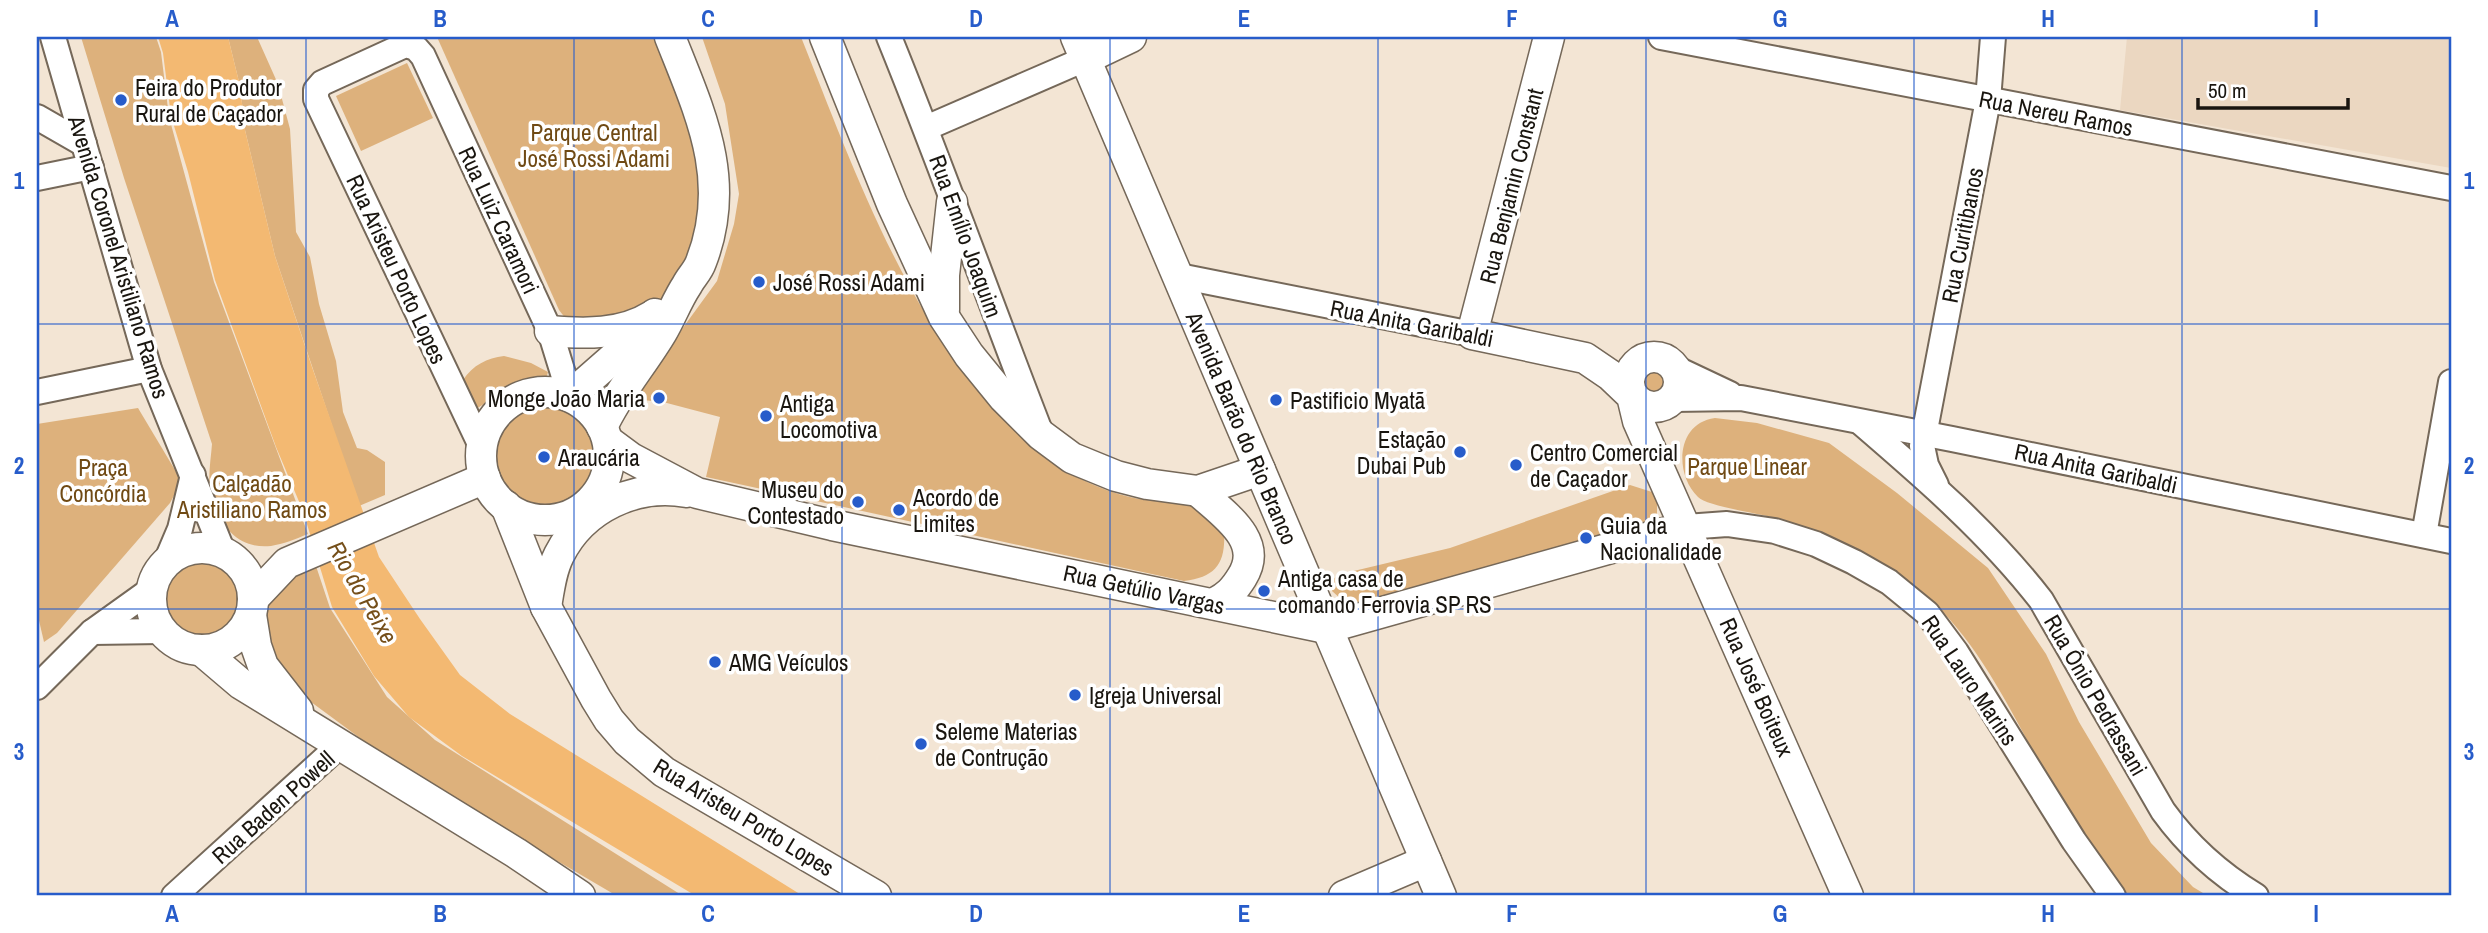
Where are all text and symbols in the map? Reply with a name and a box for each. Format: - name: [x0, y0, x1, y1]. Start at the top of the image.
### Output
- text: A: [165, 3, 179, 34]
- text: B: [433, 3, 447, 34]
- text: C: [701, 3, 715, 34]
- text: D: [969, 3, 983, 34]
- text: E: [1238, 3, 1250, 34]
- text: F: [1506, 3, 1518, 34]
- text: G: [1773, 3, 1787, 34]
- text: H: [2041, 3, 2055, 34]
- text: I: [2313, 3, 2319, 34]
- scale bar: [2198, 66, 2348, 110]
- place label: Feira do Produtor Rural de Caçador: [135, 72, 284, 129]
- text: 50 m: [2208, 76, 2246, 105]
- street label: Rua Nereu Ramos: [1976, 83, 2136, 143]
- street label: Rua Benjamin Constant: [1472, 85, 1550, 287]
- marker: Feira do Produtor Rural de Caçador: [113, 92, 129, 108]
- street label: Avenida Coronel Aristiliano Ramos: [61, 111, 177, 402]
- park label: Parque Central José Rossi Adami: [518, 117, 670, 174]
- street label: Rua Luiz Caramori: [451, 141, 547, 299]
- street label: Rua Emílio Joaquim: [922, 150, 1010, 322]
- text: 1: [14, 165, 25, 196]
- street label: Rua Curitibanos: [1934, 165, 1990, 305]
- text: 1: [2464, 165, 2475, 196]
- street label: Rua Aristeu Porto Lopes: [340, 169, 454, 369]
- place label: José Rossi Adami: [773, 267, 925, 298]
- marker: José Rossi Adami: [751, 274, 767, 290]
- street label: Rua Anita Garibaldi: [1328, 292, 1496, 354]
- street label: Avenida Barão do Rio Branco: [1178, 306, 1305, 549]
- place label: Monge João Maria: [488, 383, 645, 414]
- place label: Pastificio Myatã: [1290, 385, 1426, 416]
- place label: Antiga Locomotiva: [779, 388, 878, 445]
- marker: Monge João Maria: [651, 390, 667, 406]
- marker: Pastificio Myatã: [1268, 392, 1284, 408]
- marker: Antiga Locomotiva: [758, 408, 774, 424]
- place label: Estação Dubai Pub: [1357, 424, 1446, 481]
- street label: Rua Anita Garibaldi: [2012, 436, 2180, 500]
- place label: Centro Comercial de Caçador: [1530, 437, 1678, 494]
- place label: Araucária: [557, 442, 640, 473]
- marker: Estação Dubai Pub: [1452, 444, 1468, 460]
- marker: Araucária: [536, 449, 552, 465]
- text: 2: [14, 450, 24, 481]
- text: 2: [2464, 450, 2474, 481]
- park label: Parque Linear: [1687, 451, 1807, 482]
- park label: Praça Concórdia: [59, 452, 147, 509]
- marker: Centro Comercial de Caçador: [1508, 457, 1524, 473]
- park label: Calçadão Aristiliano Ramos: [176, 468, 327, 525]
- place label: Museu do Contestado: [748, 474, 844, 531]
- place label: Acordo de Limites: [912, 482, 999, 539]
- marker: Museu do Contestado: [850, 494, 866, 510]
- marker: Acordo de Limites: [891, 502, 907, 518]
- place label: Guia da Nacionalidade: [1600, 510, 1722, 567]
- marker: Guia da Nacionalidade: [1578, 530, 1594, 546]
- water label: Rio do Peixe: [321, 535, 405, 649]
- street label: Rua Getúlio Vargas: [1060, 557, 1228, 621]
- place label: Antiga casa de comando Ferrovia SP RS: [1277, 563, 1492, 620]
- marker: Antiga casa de comando Ferrovia SP RS: [1256, 583, 1272, 599]
- street label: Rua Lauro Marins: [1915, 609, 2025, 751]
- street label: Rua Ônio Pedrassani: [2037, 609, 2155, 781]
- street label: Rua José Boiteux: [1713, 613, 1802, 762]
- place label: AMG Veículos: [728, 647, 849, 678]
- marker: AMG Veículos: [707, 654, 723, 670]
- place label: Igreja Universal: [1089, 680, 1221, 711]
- marker: Igreja Universal: [1067, 687, 1083, 703]
- place label: Seleme Materias de Contrução: [935, 716, 1078, 773]
- text: 3: [14, 736, 24, 767]
- marker: Seleme Materias de Contrução: [913, 736, 929, 752]
- text: 3: [2464, 736, 2474, 767]
- street label: Rua Baden Powell: [205, 744, 341, 870]
- street label: Rua Aristeu Porto Lopes: [648, 751, 840, 883]
- text: A: [165, 898, 179, 929]
- text: B: [433, 898, 447, 929]
- text: C: [701, 898, 715, 929]
- text: D: [969, 898, 983, 929]
- text: E: [1238, 898, 1250, 929]
- text: F: [1506, 898, 1518, 929]
- text: G: [1773, 898, 1787, 929]
- text: H: [2041, 898, 2055, 929]
- text: I: [2313, 898, 2319, 929]

